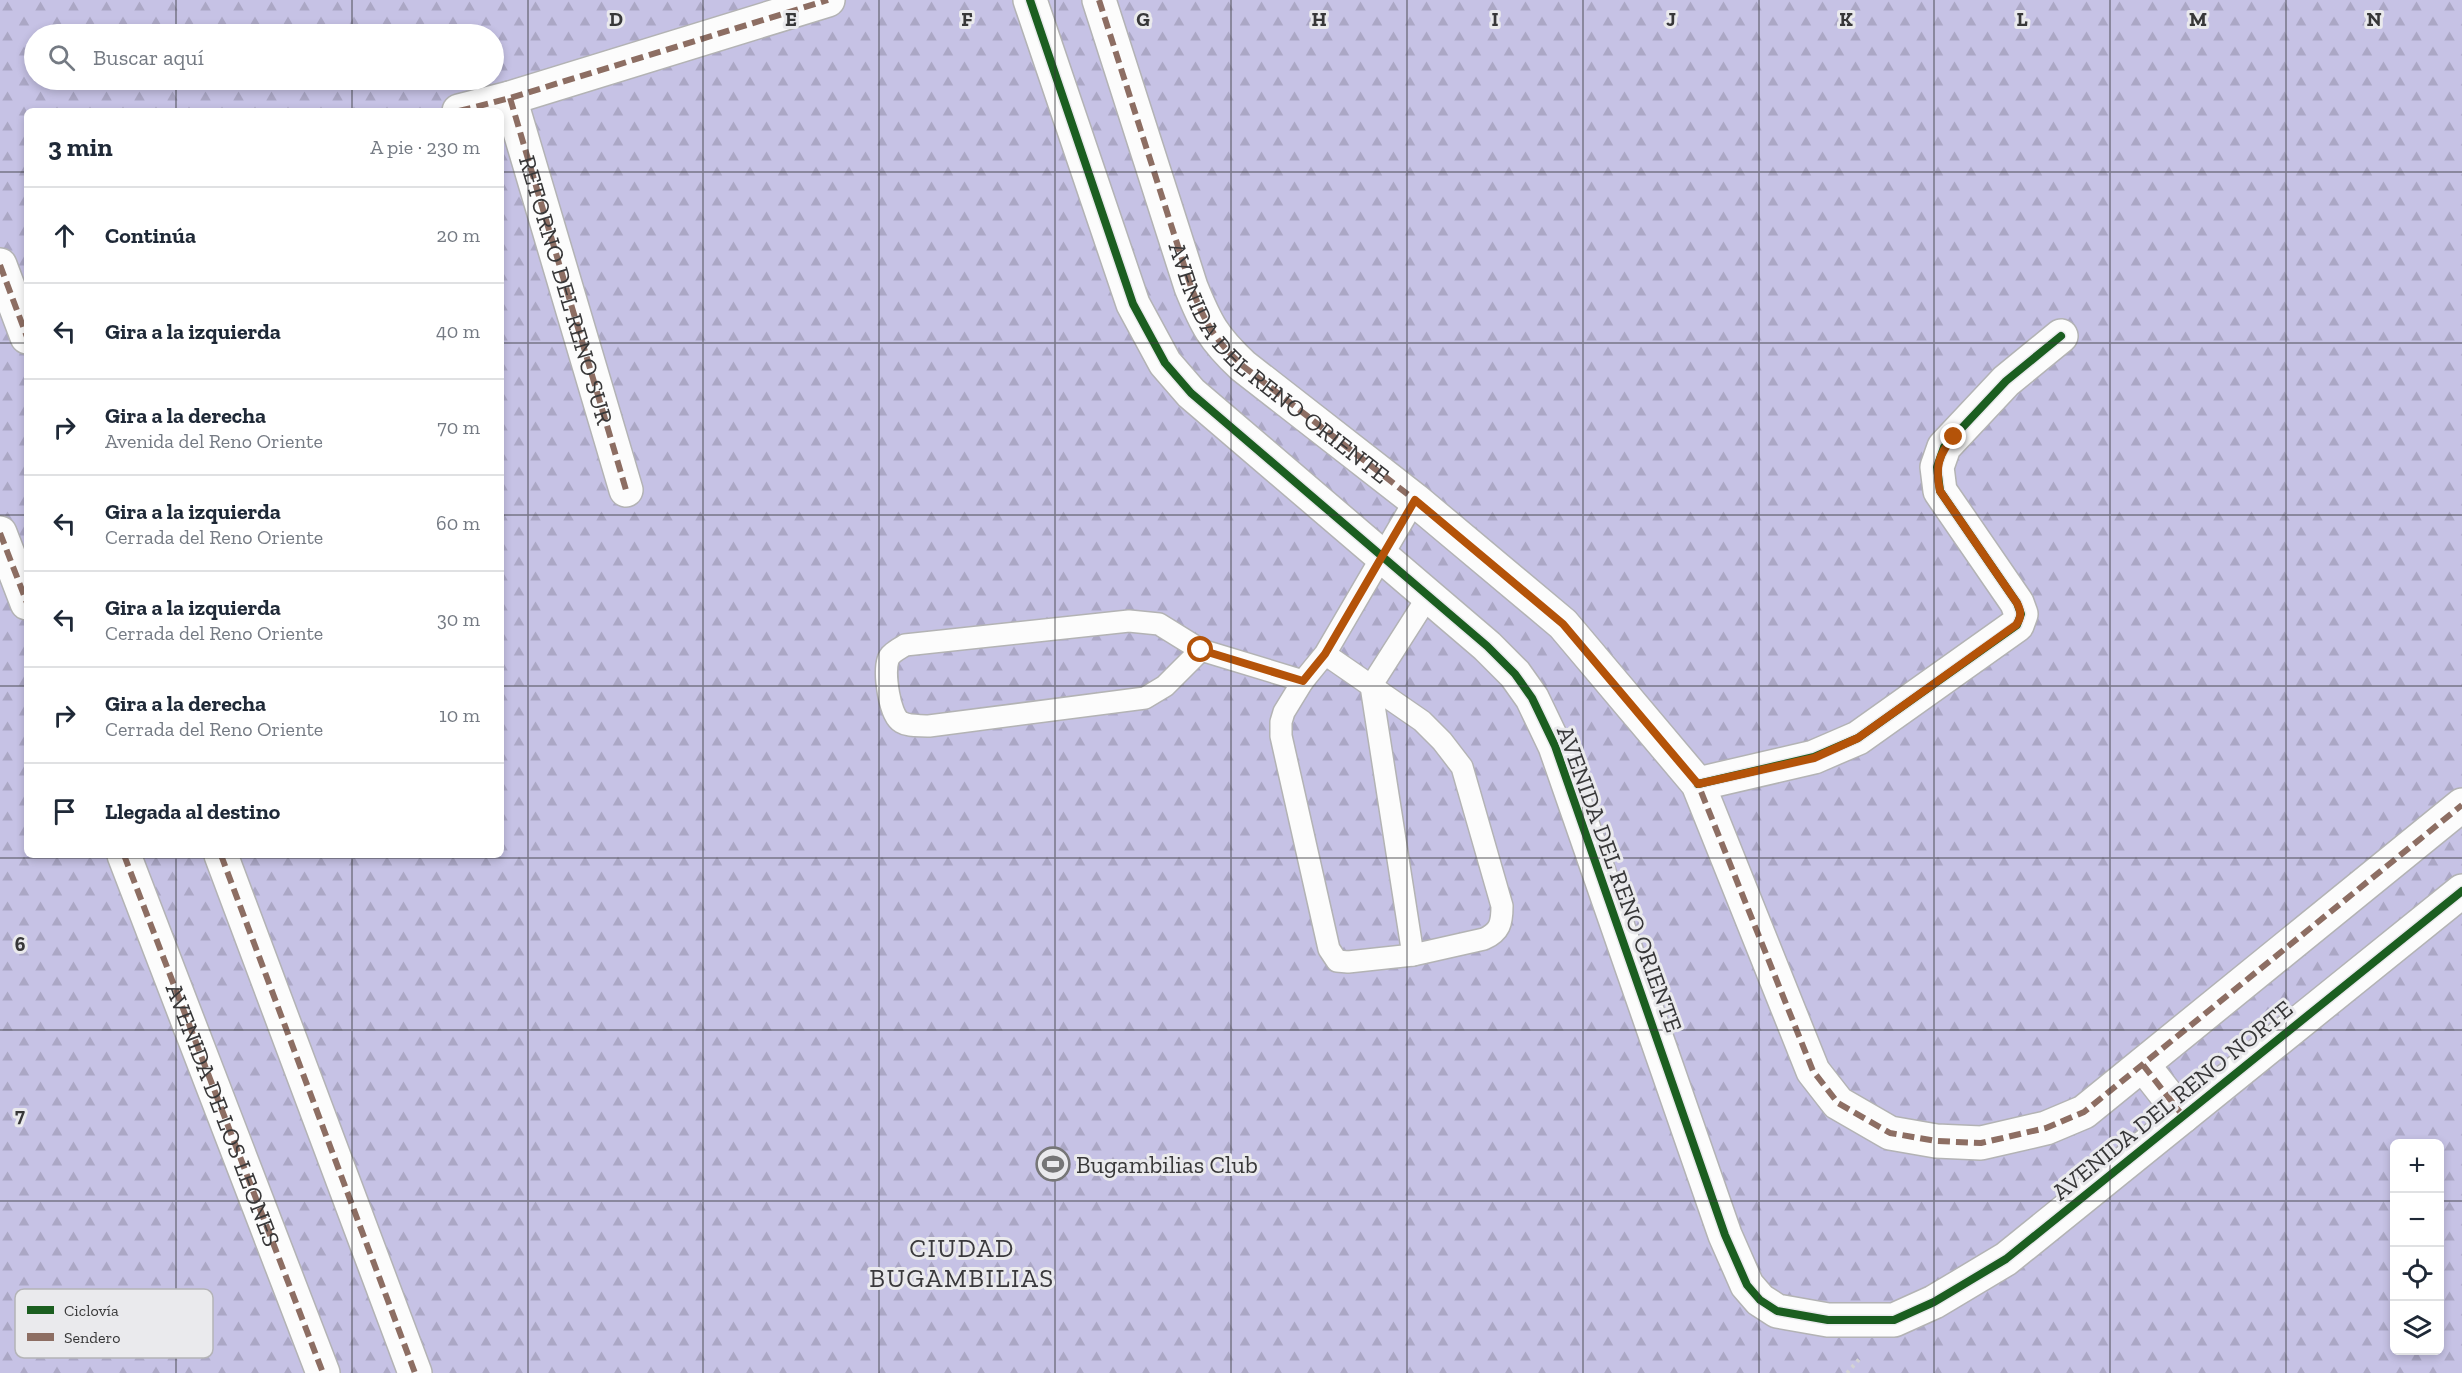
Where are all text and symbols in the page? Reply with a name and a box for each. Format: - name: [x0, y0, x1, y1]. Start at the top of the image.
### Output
- text: D: [609, 7, 623, 31]
- text: E: [785, 7, 797, 31]
- text: F: [961, 7, 973, 31]
- text: G: [1136, 7, 1150, 31]
- text: H: [1311, 7, 1327, 31]
- text: I: [1491, 7, 1499, 31]
- text: J: [1666, 7, 1676, 31]
- text: K: [1839, 7, 1853, 31]
- text: L: [2016, 7, 2028, 31]
- text: M: [2189, 7, 2207, 31]
- text: N: [2366, 7, 2382, 31]
- search box: [24, 24, 504, 90]
- icon: search: [45, 41, 78, 74]
- text: Buscar aquí: [93, 44, 204, 71]
- text: 3 min: [48, 131, 113, 163]
- text: A pie · 230 m: [370, 135, 480, 159]
- street label: RETORNO DEL RENO SUR: [513, 152, 620, 428]
- icon: ahead: [48, 219, 81, 252]
- text: Continúa: [105, 222, 196, 249]
- text: 20 m: [436, 223, 480, 247]
- street label: AVENIDA DEL RENO ORIENTE: [1163, 238, 1395, 489]
- icon: left: [48, 315, 81, 348]
- text: Gira a la izquierda: [105, 318, 281, 345]
- text: 40 m: [436, 319, 480, 343]
- text: Gira a la derecha: [105, 402, 266, 429]
- icon: right: [48, 411, 81, 444]
- text: 70 m: [437, 415, 480, 439]
- route end: [1940, 423, 1966, 449]
- text: Avenida del Reno Oriente: [105, 429, 323, 453]
- text: Gira a la izquierda: [105, 498, 281, 525]
- icon: left: [48, 507, 81, 540]
- text: 60 m: [436, 511, 480, 535]
- text: Cerrada del Reno Oriente: [105, 525, 323, 549]
- text: Gira a la izquierda: [105, 594, 281, 621]
- icon: left: [48, 603, 81, 636]
- text: 30 m: [437, 607, 480, 631]
- text: Cerrada del Reno Oriente: [105, 621, 323, 645]
- route start: [1187, 636, 1213, 662]
- text: Gira a la derecha: [105, 690, 266, 717]
- icon: right: [48, 699, 81, 732]
- text: 10 m: [439, 703, 480, 727]
- text: Cerrada del Reno Oriente: [105, 717, 323, 741]
- street label: AVENIDA DEL RENO ORIENTE: [1551, 722, 1689, 1036]
- icon: arrive: [48, 795, 81, 828]
- text: Llegada al destino: [105, 798, 280, 825]
- text: 6: [15, 932, 26, 956]
- street label: AVENIDA DE LOS LEONES: [160, 979, 287, 1250]
- street label: AVENIDA DEL RENO NORTE: [2046, 994, 2298, 1206]
- text: 7: [15, 1103, 25, 1127]
- map controls: [2390, 1139, 2444, 1355]
- button: +: [2390, 1139, 2444, 1193]
- sports icon: Bugambilias Club: [1035, 1146, 1071, 1182]
- place label: Bugambilias Club: [1076, 1150, 1258, 1179]
- button: −: [2390, 1193, 2444, 1247]
- district label: CIUDAD BUGAMBILIAS: [869, 1232, 1055, 1294]
- button: locate: [2390, 1247, 2444, 1301]
- legend: [15, 1289, 213, 1358]
- text: Ciclovía: [64, 1301, 119, 1320]
- button: layers: [2390, 1301, 2444, 1355]
- text: Sendero: [64, 1328, 120, 1347]

